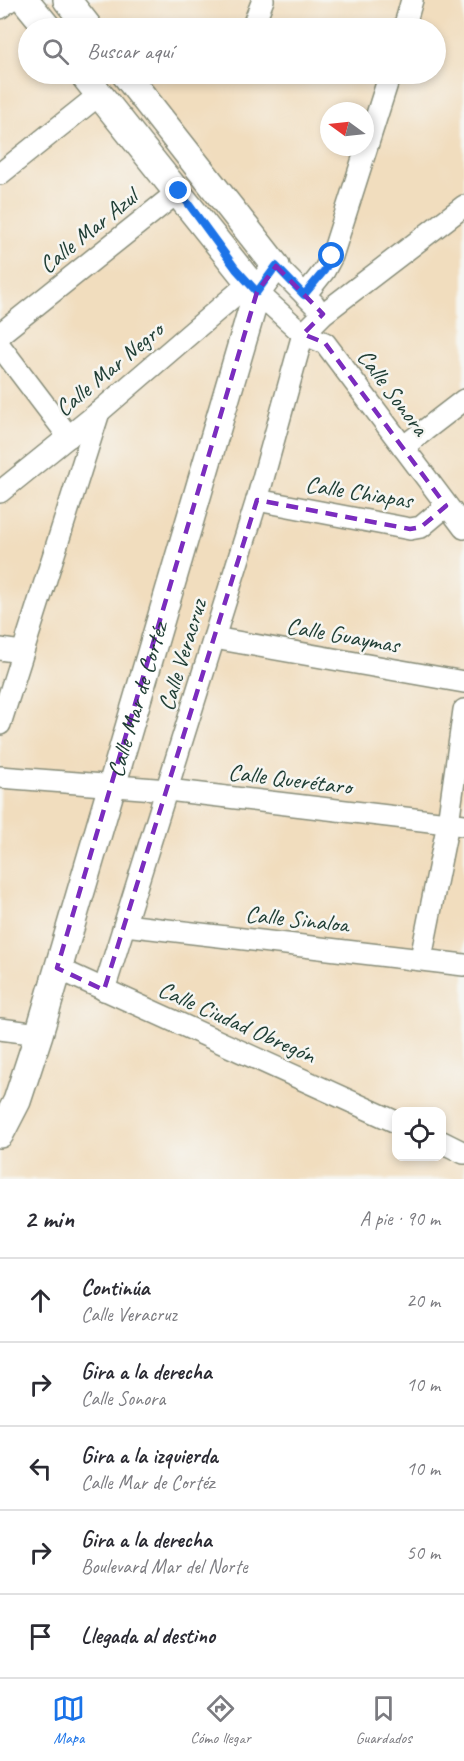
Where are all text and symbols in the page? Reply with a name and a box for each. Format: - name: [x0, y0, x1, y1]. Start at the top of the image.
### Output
- search box: [18, 18, 446, 84]
- icon: search: [39, 35, 72, 68]
- text: Buscar aquí: [87, 37, 173, 65]
- north arrow: [320, 102, 374, 156]
- route end: [165, 177, 191, 203]
- street label: Calle Mar Azul: [33, 180, 146, 280]
- route start: [318, 242, 344, 268]
- street label: Calle Mar Negro: [49, 313, 171, 423]
- street label: Calle Sonora: [351, 343, 436, 443]
- street label: Calle Chiapas: [303, 469, 416, 516]
- street label: Calle Veracruz: [151, 594, 214, 714]
- street label: Calle Guaymas: [284, 610, 404, 660]
- street label: Calle Mar de Cortéz: [100, 616, 175, 781]
- street label: Calle Querétaro: [227, 757, 356, 802]
- street label: Calle Sinaloa: [244, 899, 352, 940]
- street label: Calle Ciudad Obregón: [154, 974, 322, 1071]
- map controls: [392, 1107, 446, 1161]
- button: locate: [392, 1107, 446, 1161]
- text: 2 min: [24, 1202, 74, 1235]
- text: A pie · 90 m: [360, 1206, 440, 1231]
- text: Continúa: [81, 1274, 149, 1302]
- icon: ahead: [24, 1284, 57, 1317]
- text: 20 m: [406, 1288, 440, 1313]
- text: Calle Veracruz: [81, 1302, 177, 1327]
- text: Gira a la derecha: [81, 1358, 212, 1386]
- icon: right: [24, 1368, 57, 1401]
- text: 10 m: [406, 1372, 440, 1397]
- text: Calle Sonora: [81, 1386, 165, 1411]
- text: Gira a la izquierda: [81, 1442, 218, 1470]
- icon: left: [24, 1452, 57, 1485]
- text: 10 m: [406, 1456, 440, 1481]
- text: Calle Mar de Cortéz: [81, 1470, 214, 1495]
- text: Gira a la derecha: [81, 1526, 212, 1554]
- icon: right: [24, 1536, 57, 1569]
- text: 50 m: [406, 1540, 440, 1565]
- text: Boulevard Mar del Norte: [81, 1554, 247, 1579]
- icon: arrive: [24, 1620, 57, 1653]
- text: Llegada al destino: [81, 1622, 215, 1650]
- tab: Mapa: [52, 1692, 85, 1748]
- tab: Cómo llegar: [190, 1692, 251, 1748]
- tab: Guardados: [355, 1692, 412, 1748]

